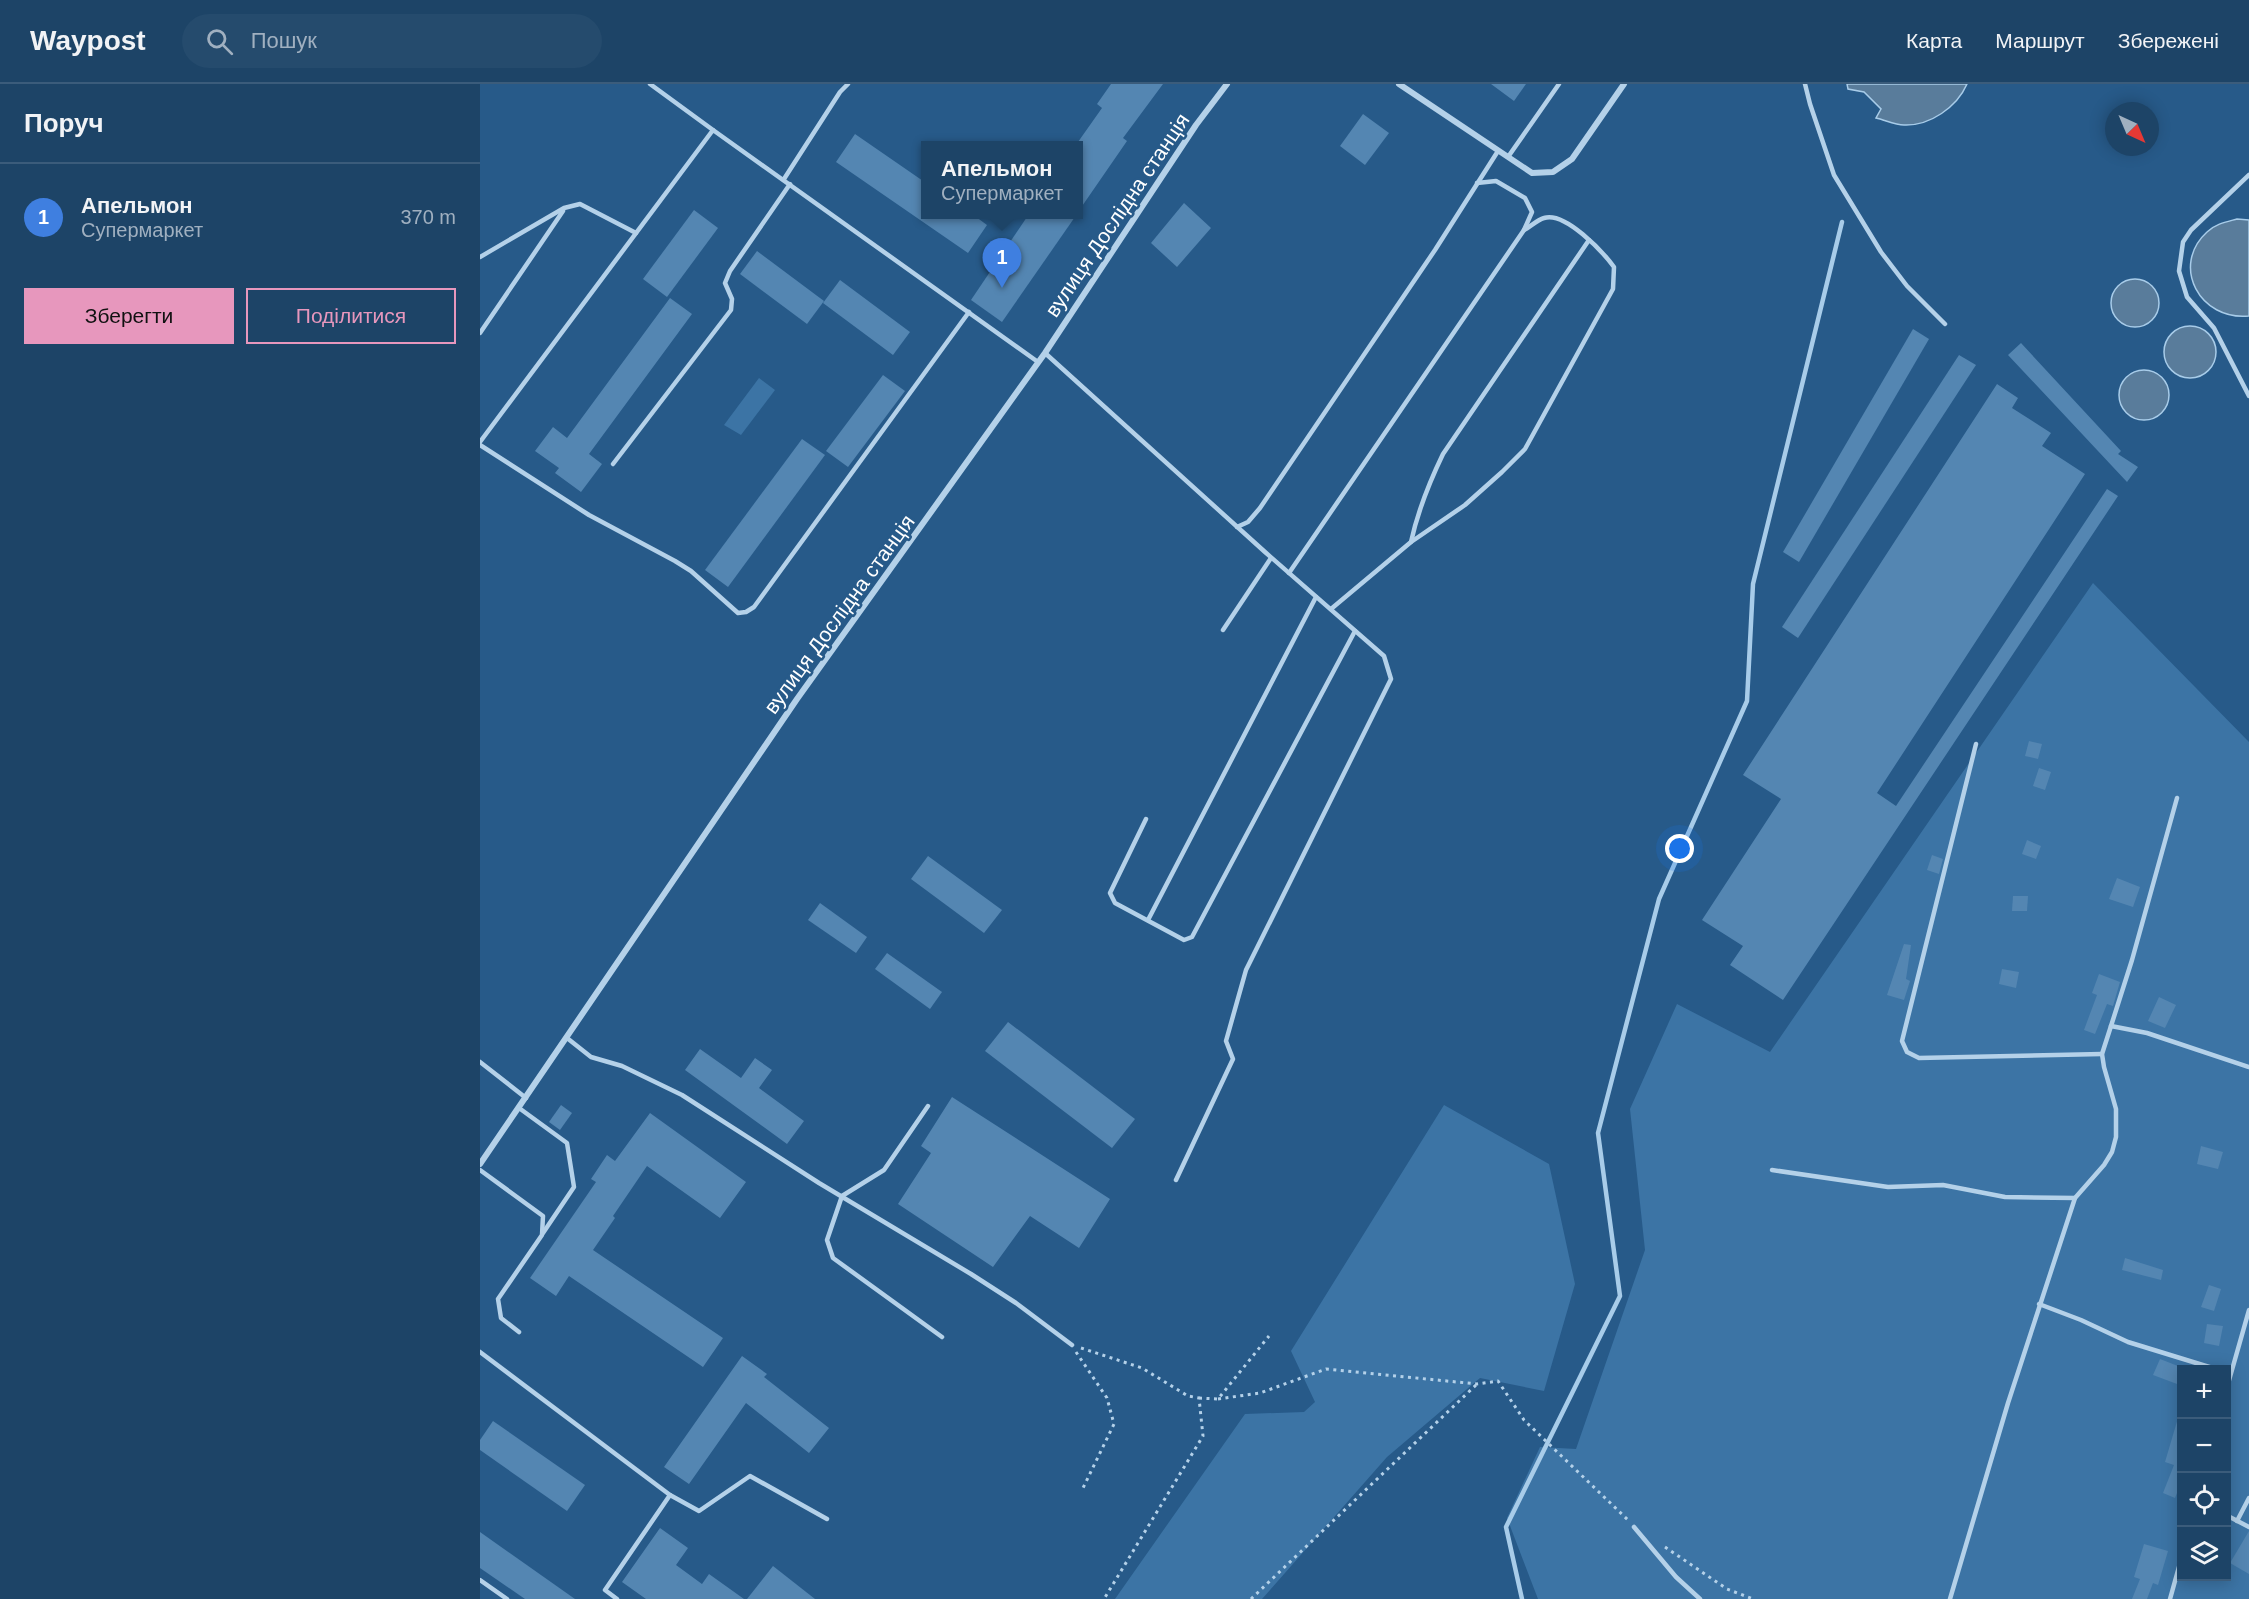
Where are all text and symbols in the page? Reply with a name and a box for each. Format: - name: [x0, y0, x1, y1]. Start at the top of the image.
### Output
- search box: [182, 14, 602, 68]
- text: Waypost: [30, 25, 146, 56]
- icon: search: [203, 25, 236, 58]
- text: Пошук: [251, 28, 317, 53]
- text: Карта: [1906, 29, 1962, 52]
- text: Маршрут: [1995, 29, 2085, 52]
- text: Збережені: [2118, 29, 2219, 52]
- north arrow: [2105, 102, 2159, 156]
- text: Поруч: [24, 108, 104, 138]
- street label: вулиця Дослідна станція: [1040, 109, 1194, 321]
- popup: [921, 141, 1083, 219]
- text: Апельмон: [941, 156, 1053, 181]
- text: Супермаркет: [941, 182, 1063, 204]
- text: Апельмон: [81, 193, 193, 218]
- text: 1: [38, 206, 49, 228]
- text: 370 m: [400, 206, 456, 228]
- text: Супермаркет: [81, 219, 203, 241]
- pin: 1: [982, 238, 1022, 288]
- button: Зберегти: [24, 288, 234, 344]
- button: Поділитися: [246, 288, 456, 344]
- street label: вулиця Дослідна станція: [759, 510, 919, 718]
- your location: [1665, 834, 1694, 863]
- map controls: [2177, 1365, 2231, 1581]
- button: +: [2177, 1365, 2231, 1419]
- button: −: [2177, 1419, 2231, 1473]
- button: locate: [2177, 1473, 2231, 1527]
- button: layers: [2177, 1527, 2231, 1581]

